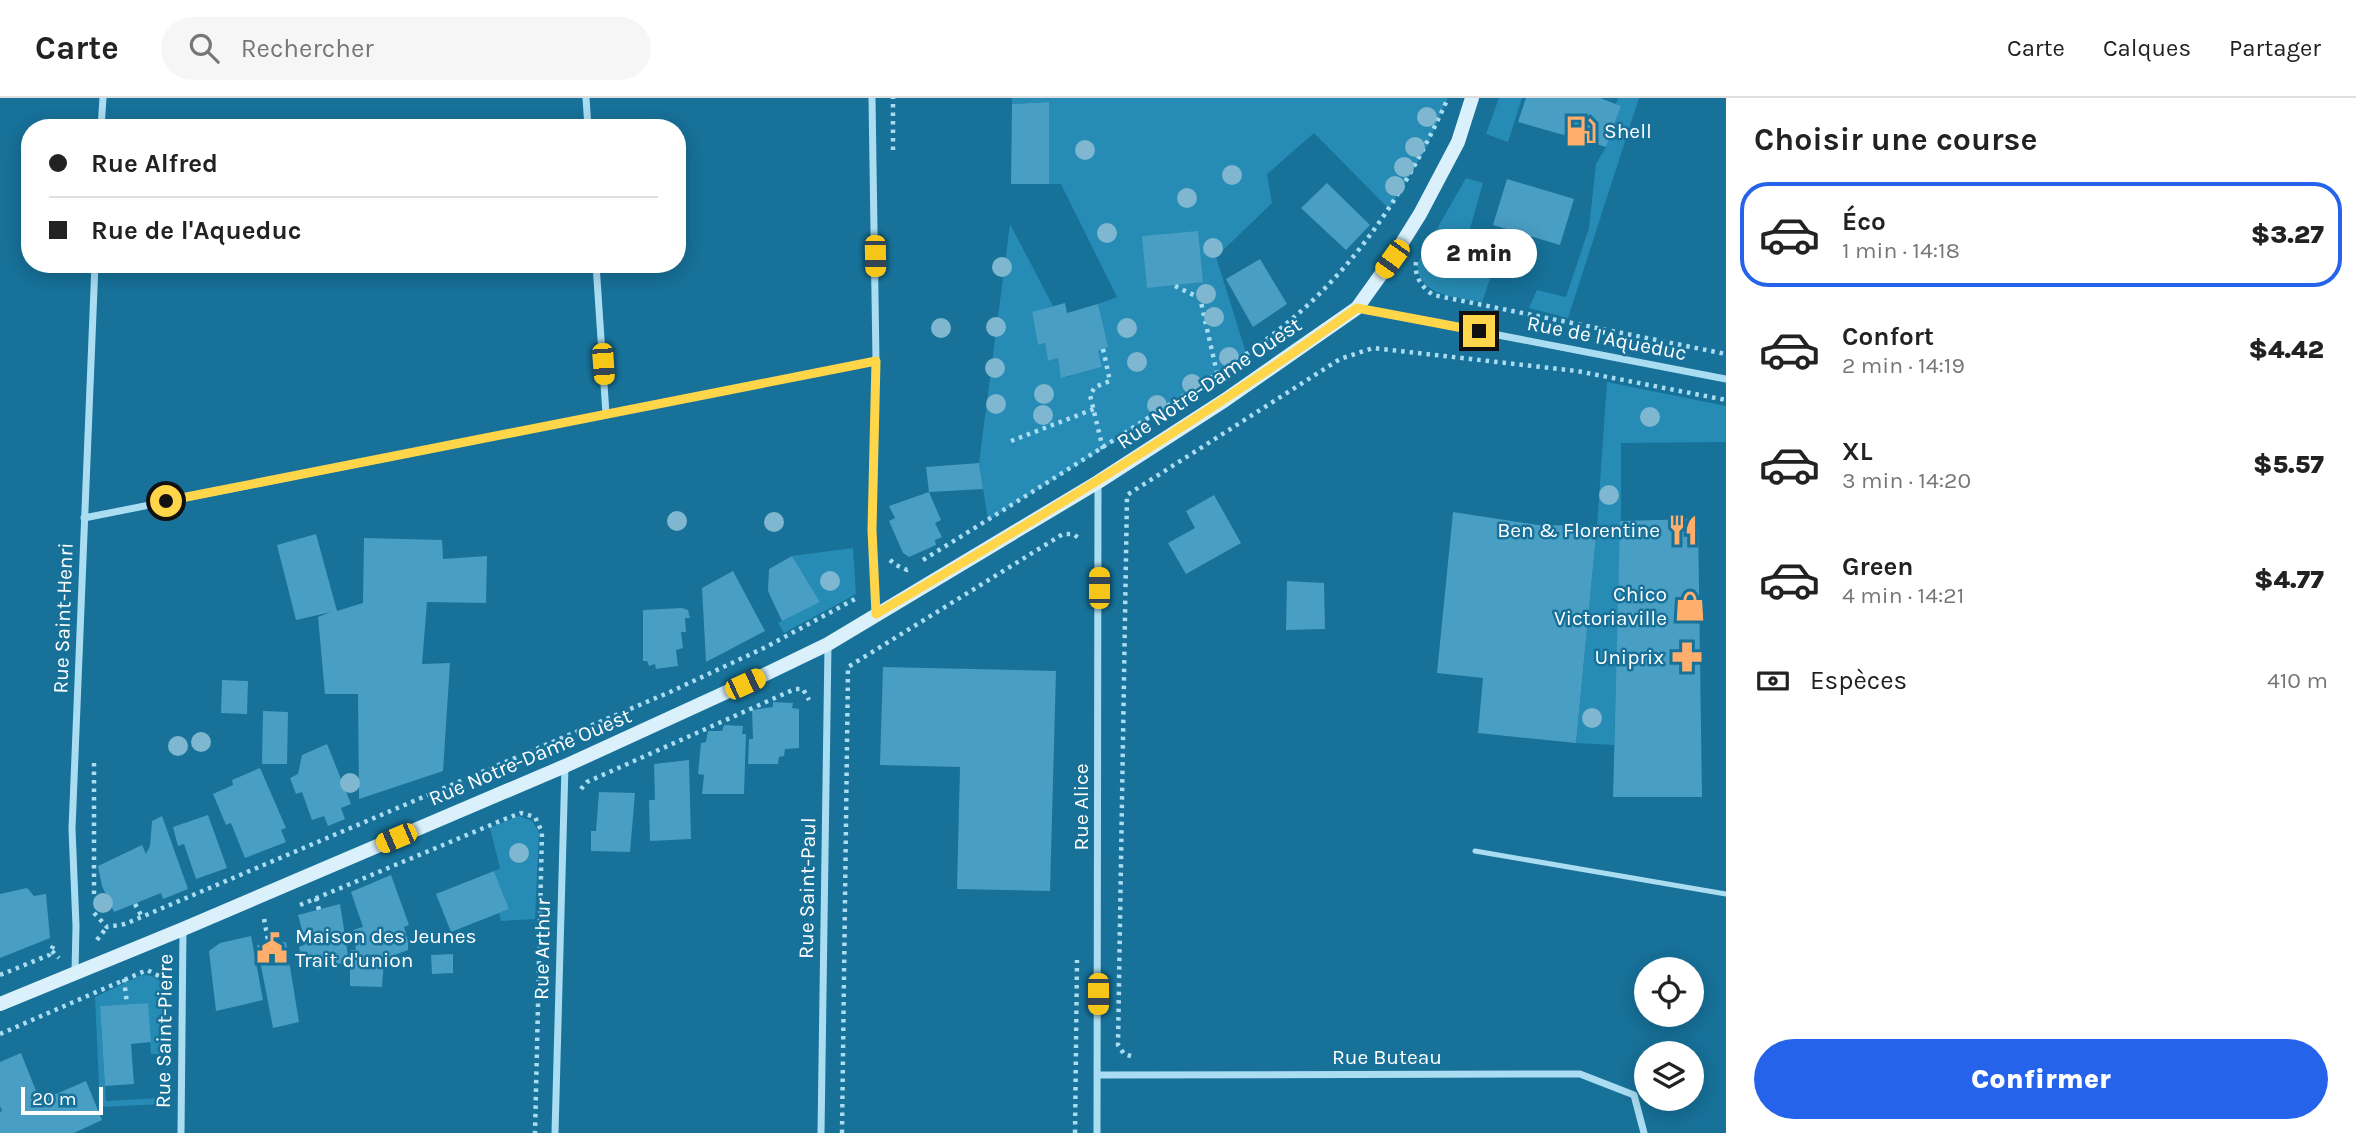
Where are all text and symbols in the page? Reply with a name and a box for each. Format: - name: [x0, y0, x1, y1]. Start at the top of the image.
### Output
- search box: [161, 17, 651, 80]
- text: Carte: [35, 29, 119, 67]
- icon: search: [185, 29, 223, 67]
- text: Rechercher: [241, 33, 374, 64]
- text: Carte: [2007, 34, 2065, 62]
- text: Calques: [2103, 34, 2191, 62]
- text: Partager: [2229, 34, 2321, 62]
- fuel station icon: Shell: [1564, 114, 1598, 148]
- place label: Shell: [1604, 119, 1652, 143]
- text: Choisir une course: [1754, 121, 2037, 158]
- text: Rue Alfred: [91, 148, 218, 179]
- icon: car: [1758, 203, 1821, 266]
- text: Éco: [1842, 206, 1886, 237]
- text: Rue de l'Aqueduc: [91, 215, 302, 246]
- text: $3.27: [2251, 219, 2324, 250]
- callout: 2 min: [1421, 230, 1537, 278]
- car: [865, 235, 886, 277]
- car: [1372, 236, 1413, 282]
- text: 1 min · 14:18: [1842, 237, 1960, 264]
- text: 2 min: [1446, 240, 1512, 267]
- street label: Rue de l'Aqueduc: [1525, 311, 1689, 365]
- street label: Rue Notre-Dame Ouest: [1112, 312, 1306, 454]
- route end: [1463, 315, 1495, 347]
- icon: car: [1758, 318, 1821, 381]
- text: Confort: [1842, 321, 1934, 352]
- text: $4.42: [2249, 334, 2324, 365]
- car: [592, 342, 615, 386]
- text: 2 min · 14:19: [1842, 352, 1965, 379]
- icon: car: [1758, 433, 1821, 496]
- text: XL: [1842, 436, 1873, 467]
- text: $5.57: [2253, 449, 2324, 480]
- text: 3 min · 14:20: [1842, 467, 1971, 494]
- route start: [150, 485, 182, 517]
- restaurant icon: Ben & Florentine: [1666, 513, 1700, 547]
- place label: Ben & Florentine: [1497, 518, 1660, 542]
- street label: Rue Saint-Henri: [48, 542, 78, 694]
- icon: car: [1758, 548, 1821, 611]
- text: Green: [1842, 551, 1914, 582]
- text: $4.77: [2254, 564, 2324, 595]
- car: [1089, 567, 1110, 609]
- place label: Chico Victoriaville: [1554, 582, 1667, 630]
- text: 4 min · 14:21: [1842, 582, 1964, 609]
- shop icon: Chico Victoriaville: [1673, 589, 1707, 623]
- pharmacy icon: Uniprix: [1670, 640, 1704, 674]
- place label: Uniprix: [1594, 645, 1664, 669]
- icon: cash: [1754, 662, 1792, 700]
- text: Espèces: [1810, 665, 1907, 696]
- car: [722, 666, 769, 702]
- text: 410 m: [2267, 667, 2328, 694]
- street label: Rue Notre-Dame Ouest: [425, 703, 635, 811]
- street label: Rue Alice: [1069, 763, 1093, 851]
- street label: Rue Saint-Paul: [794, 817, 820, 959]
- car: [373, 820, 420, 856]
- street label: Rue Arthur: [529, 897, 555, 1000]
- place label: Maison des Jeunes Trait d'union: [295, 924, 477, 972]
- public building icon: Maison des Jeunes Trait d'union: [255, 931, 289, 965]
- street label: Rue Saint-Pierre: [151, 954, 177, 1108]
- map controls: [1634, 957, 1704, 1111]
- button: locate: [1634, 957, 1704, 1027]
- car: [1088, 973, 1109, 1015]
- button: Confirmer: [1754, 1039, 2328, 1119]
- button: layers: [1634, 1041, 1704, 1111]
- street label: Rue Buteau: [1332, 1045, 1442, 1069]
- scale bar: [21, 1084, 103, 1116]
- text: 20 m: [32, 1088, 77, 1110]

